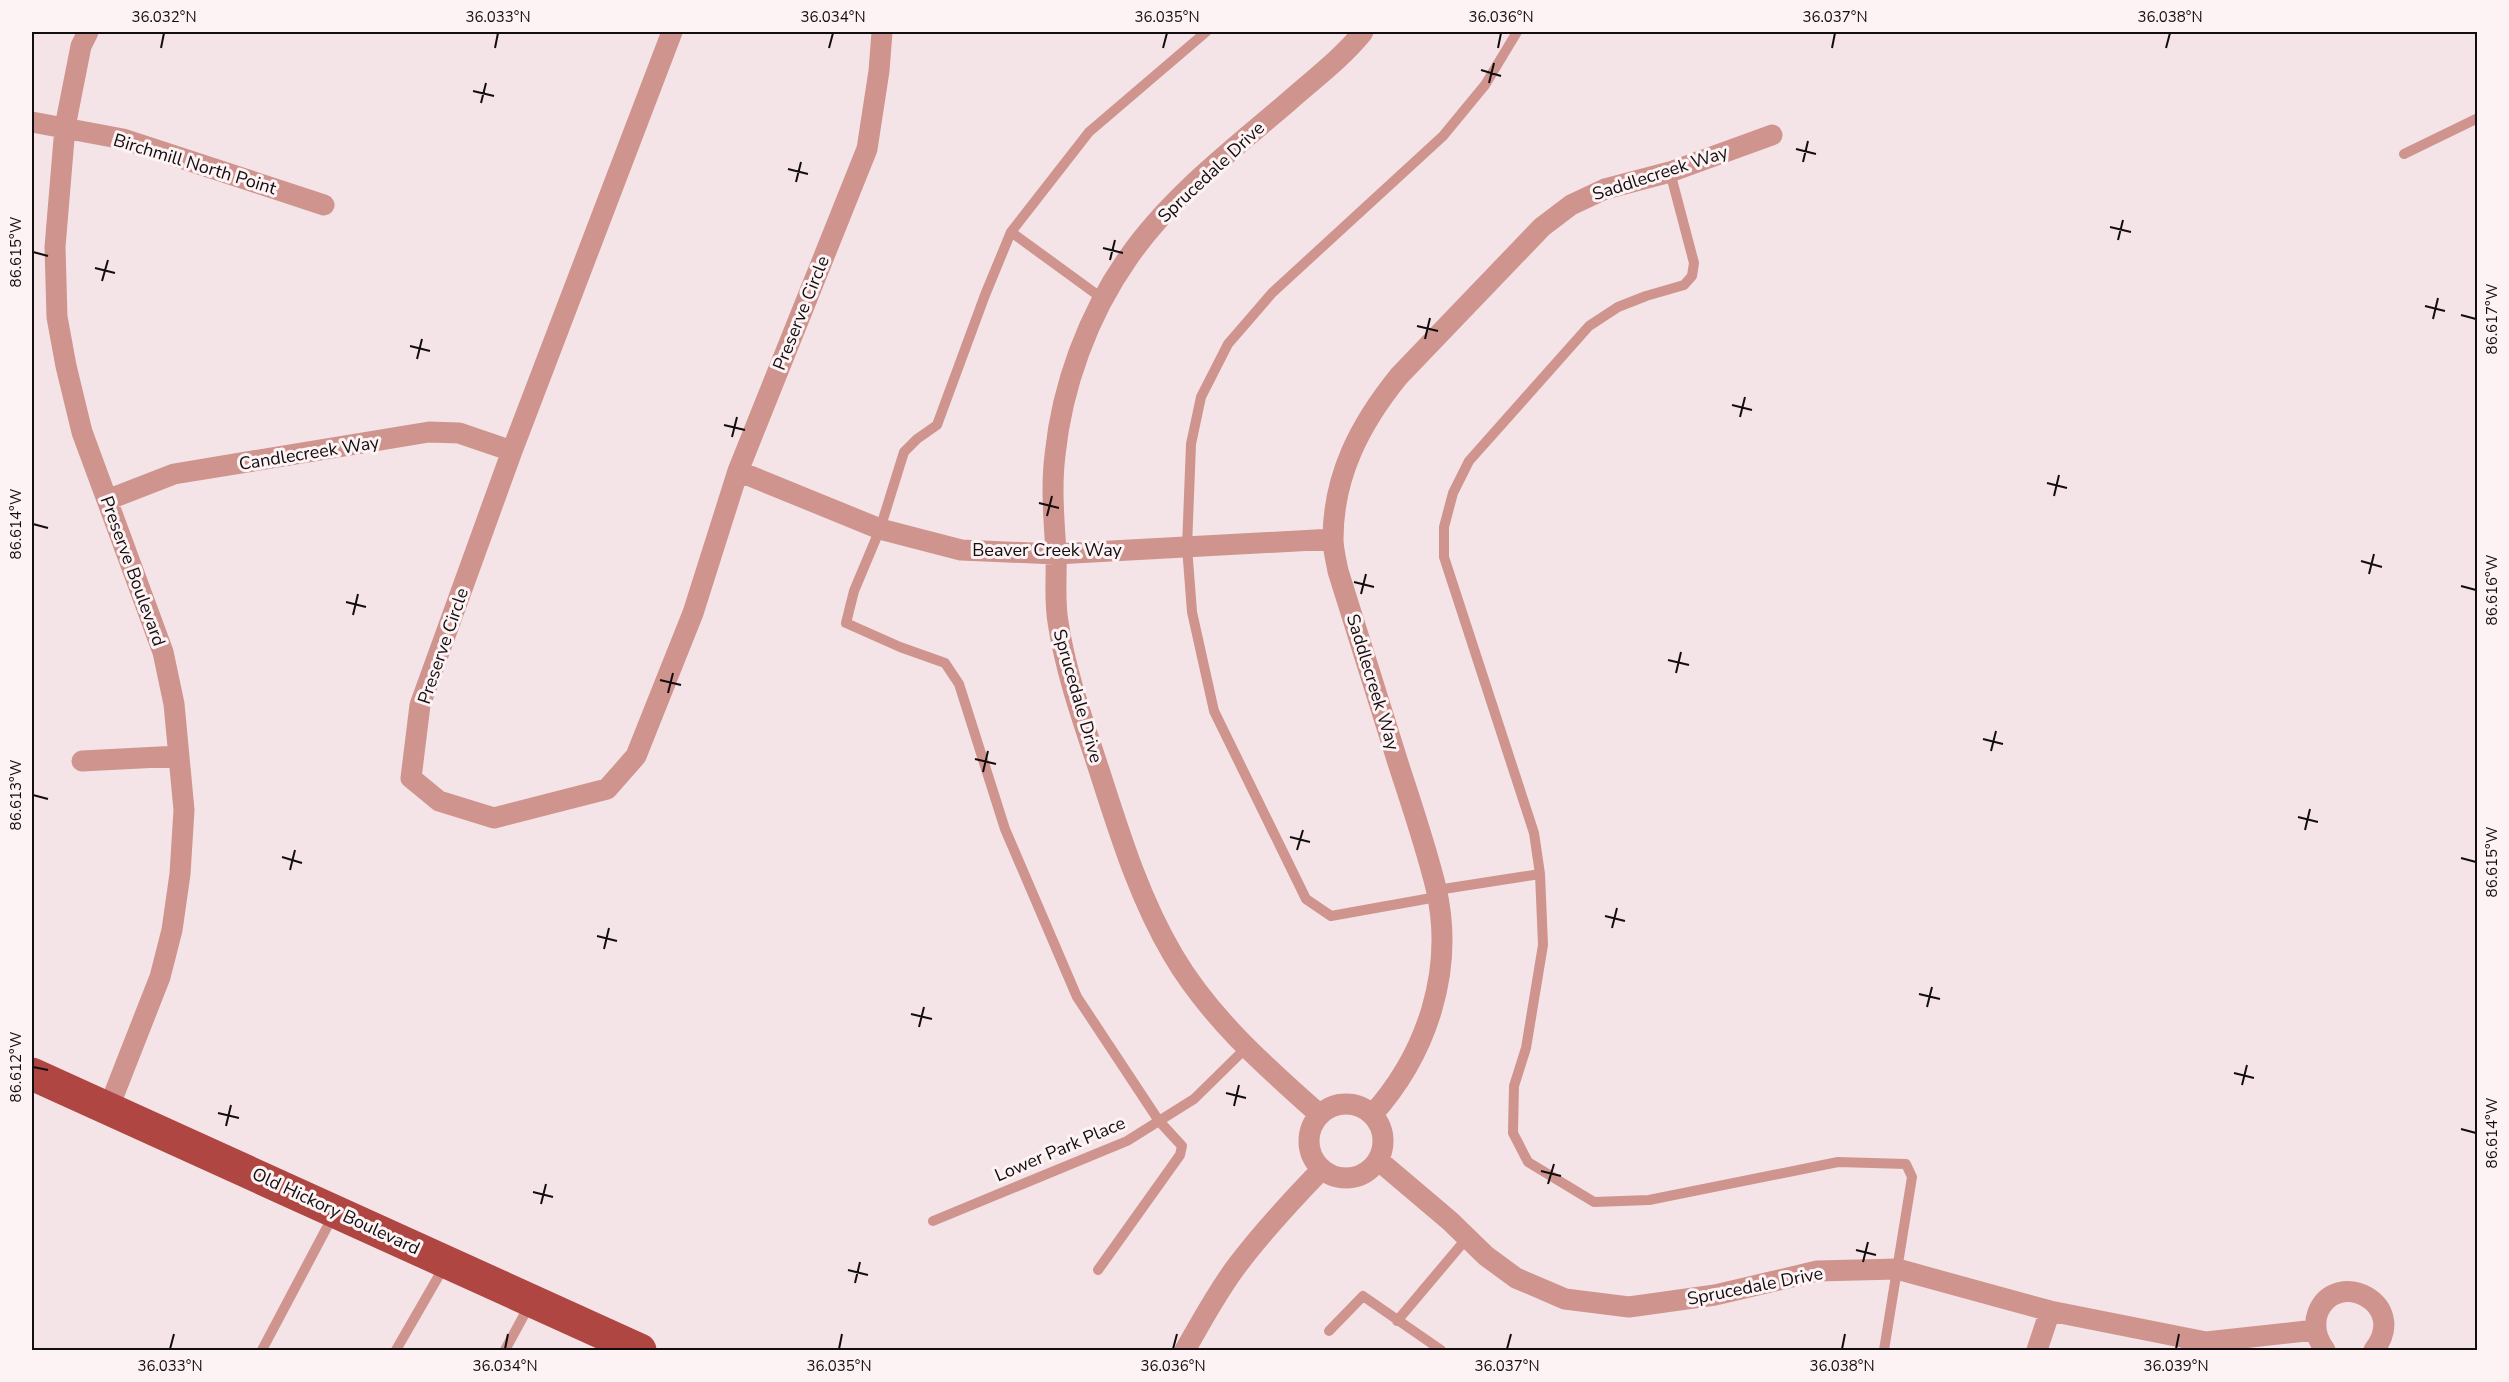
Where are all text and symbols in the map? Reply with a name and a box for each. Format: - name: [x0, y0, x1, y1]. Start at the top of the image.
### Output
- text: 36.032°N: [131, 7, 197, 27]
- text: 36.033°N: [465, 7, 531, 27]
- text: 36.034°N: [800, 7, 866, 27]
- text: 36.035°N: [1134, 7, 1200, 27]
- text: 36.036°N: [1468, 7, 1534, 27]
- text: 36.037°N: [1802, 7, 1868, 27]
- text: 36.038°N: [2137, 7, 2203, 27]
- street label: Sprucedale Drive: [1152, 116, 1270, 228]
- street label: Birchmill North Point: [111, 128, 280, 200]
- street label: Saddlecreek Way: [1589, 140, 1732, 206]
- text: 86.615°W: [6, 216, 26, 287]
- street label: Preserve Circle: [767, 252, 835, 374]
- text: 86.617°W: [2482, 283, 2502, 354]
- street label: Candlecreek Way: [237, 430, 382, 476]
- text: 86.614°W: [6, 488, 26, 559]
- street label: Preserve Boulevard: [95, 493, 171, 649]
- street label: Beaver Creek Way: [972, 538, 1123, 562]
- text: 86.616°W: [2482, 554, 2502, 625]
- street label: Preserve Circle: [412, 585, 474, 707]
- street label: Saddlecreek Way: [1341, 611, 1405, 754]
- street label: Sprucedale Drive: [1047, 626, 1109, 766]
- text: 86.613°W: [6, 759, 26, 830]
- text: 86.615°W: [2482, 826, 2502, 897]
- text: 86.612°W: [6, 1031, 26, 1102]
- text: 86.614°W: [2482, 1097, 2502, 1168]
- street label: Lower Park Place: [991, 1111, 1129, 1187]
- street label: Old Hickory Boulevard: [248, 1162, 424, 1260]
- street label: Sprucedale Drive: [1685, 1261, 1825, 1311]
- text: 36.033°N: [137, 1356, 203, 1376]
- text: 36.034°N: [472, 1356, 538, 1376]
- text: 36.035°N: [806, 1356, 872, 1376]
- text: 36.036°N: [1140, 1356, 1206, 1376]
- text: 36.037°N: [1474, 1356, 1540, 1376]
- text: 36.038°N: [1809, 1356, 1875, 1376]
- text: 36.039°N: [2143, 1356, 2209, 1376]

